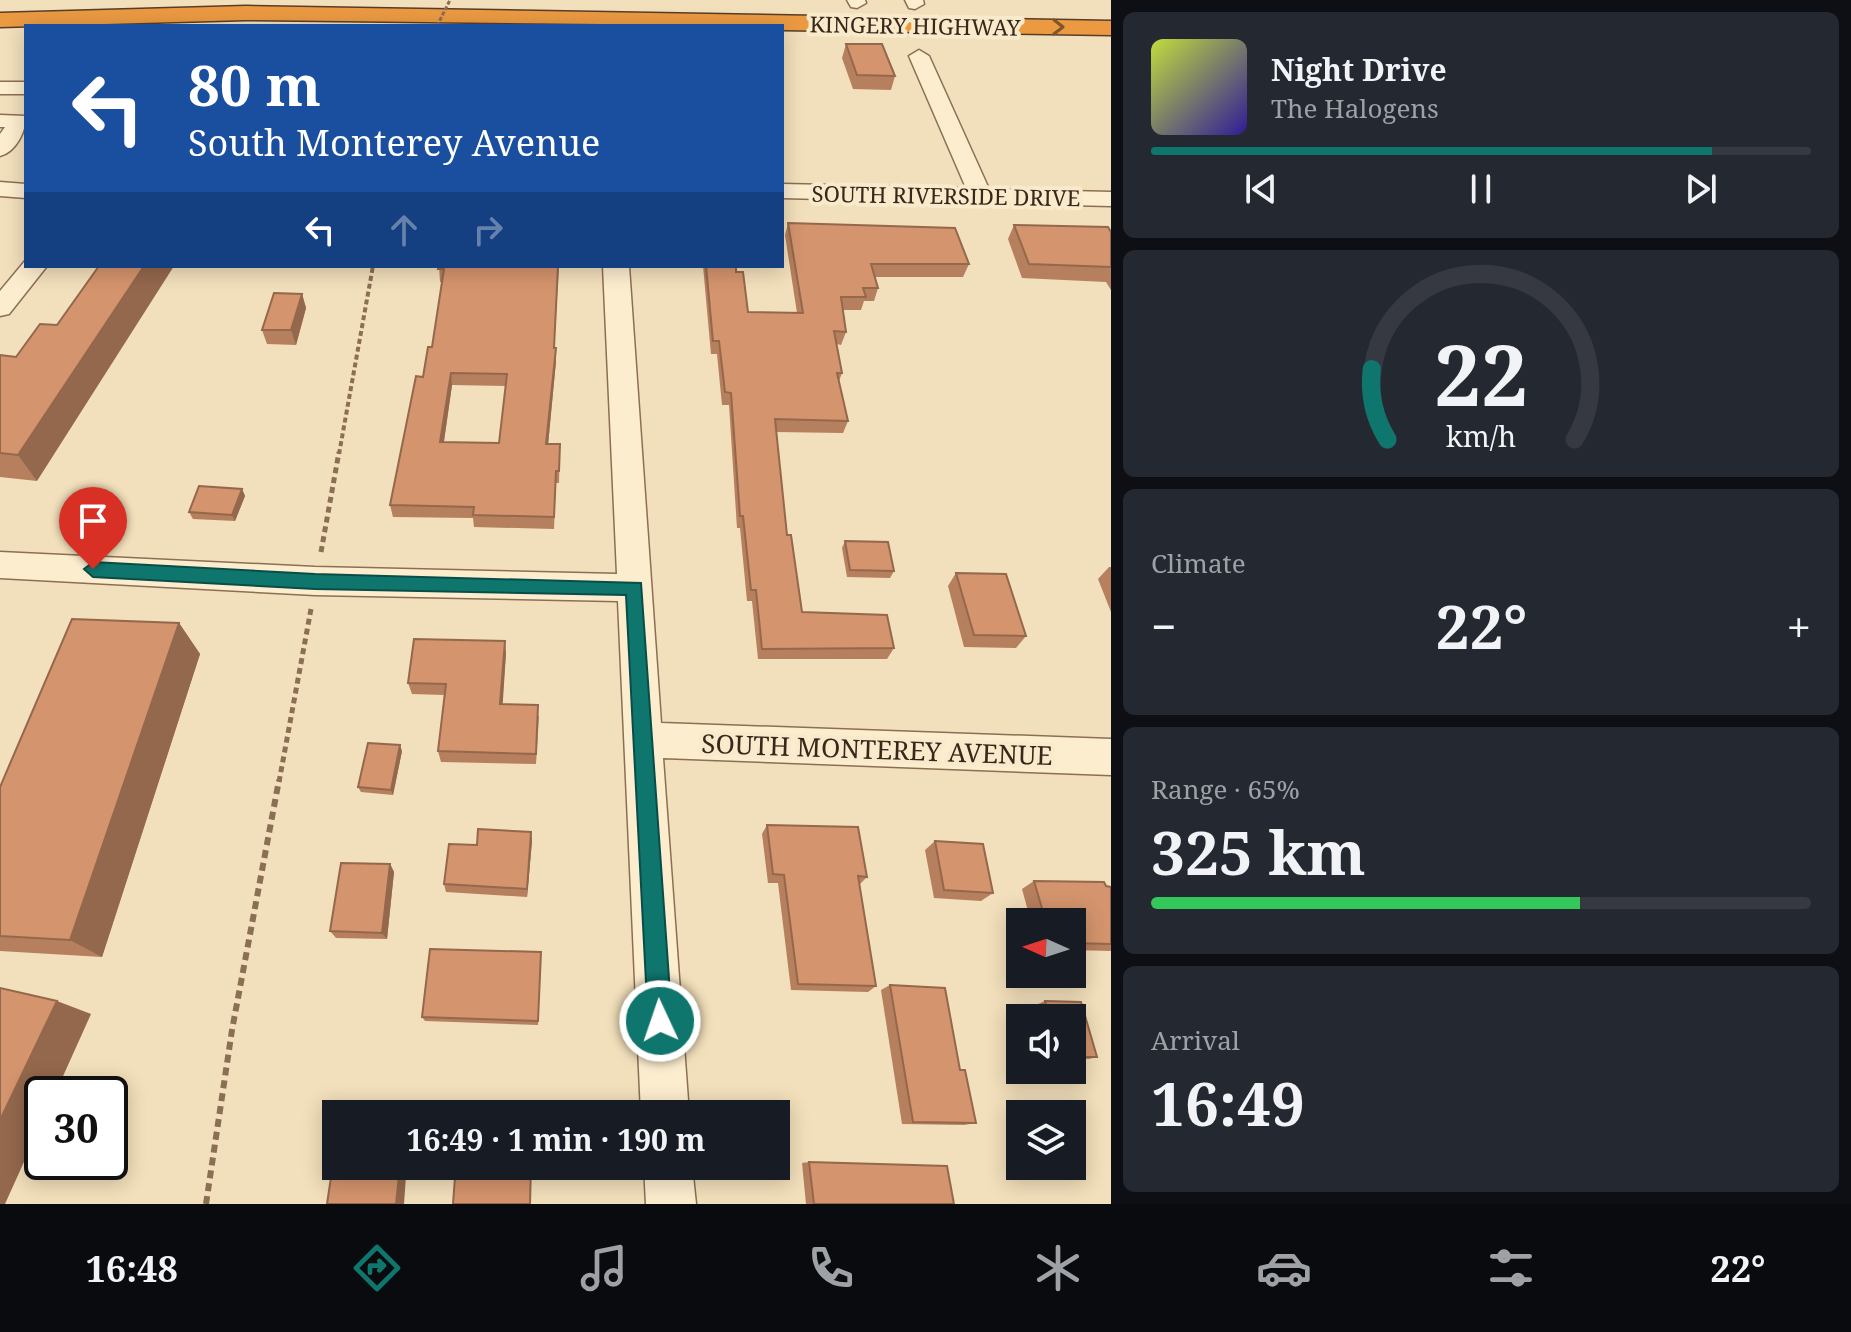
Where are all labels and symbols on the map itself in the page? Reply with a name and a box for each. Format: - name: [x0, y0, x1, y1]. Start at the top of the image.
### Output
- street label: KINGERY HIGHWAY: [809, 8, 1021, 42]
- one-way arrow: [1052, 18, 1065, 36]
- street label: SOUTH RIVERSIDE DRIVE: [811, 178, 1081, 212]
- pin: [59, 487, 127, 569]
- street label: SOUTH MONTEREY AVENUE: [701, 725, 1053, 773]
- north arrow: [1006, 908, 1086, 988]
- position arrow: [618, 979, 702, 1063]
- speed limit sign: 30: [24, 1076, 128, 1180]

